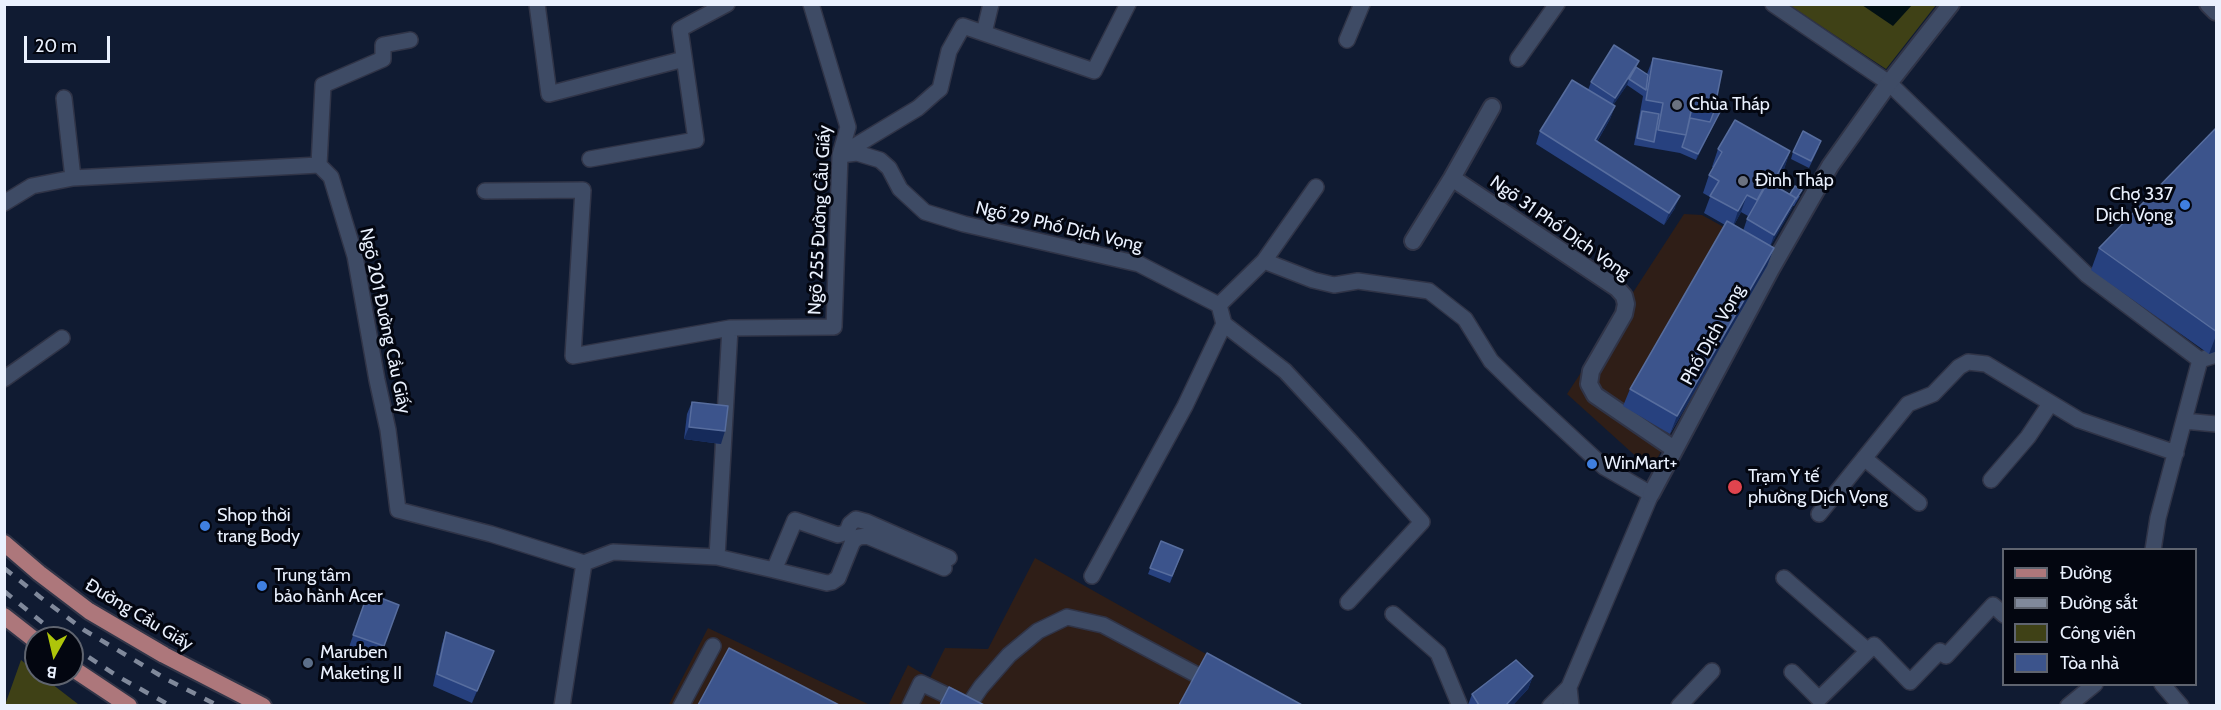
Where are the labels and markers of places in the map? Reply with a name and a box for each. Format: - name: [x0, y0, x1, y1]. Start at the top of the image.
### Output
- place label: Chùa Tháp: [1689, 94, 1770, 116]
- marker: Chùa Tháp: [1670, 98, 1684, 112]
- place label: Đình Tháp: [1755, 170, 1834, 192]
- marker: Đình Tháp: [1736, 174, 1750, 188]
- place label: Chợ 337 Dịch Vọng: [2095, 184, 2173, 226]
- marker: Chợ 337 Dịch Vọng: [2178, 198, 2192, 212]
- place label: WinMart+: [1604, 453, 1677, 475]
- marker: WinMart+: [1585, 457, 1599, 471]
- place label: Trạm Y tế phường Dịch Vọng: [1748, 466, 1888, 508]
- marker: Trạm Y tế phường Dịch Vọng: [1726, 478, 1744, 496]
- place label: Shop thời trang Body: [217, 505, 300, 548]
- marker: Shop thời trang Body: [198, 519, 212, 533]
- place label: Trung tâm bảo hành Acer: [274, 565, 383, 608]
- marker: Trung tâm bảo hành Acer: [255, 579, 269, 593]
- place label: Maruben Maketing II: [320, 642, 402, 684]
- marker: Maruben Maketing II: [301, 656, 315, 670]

